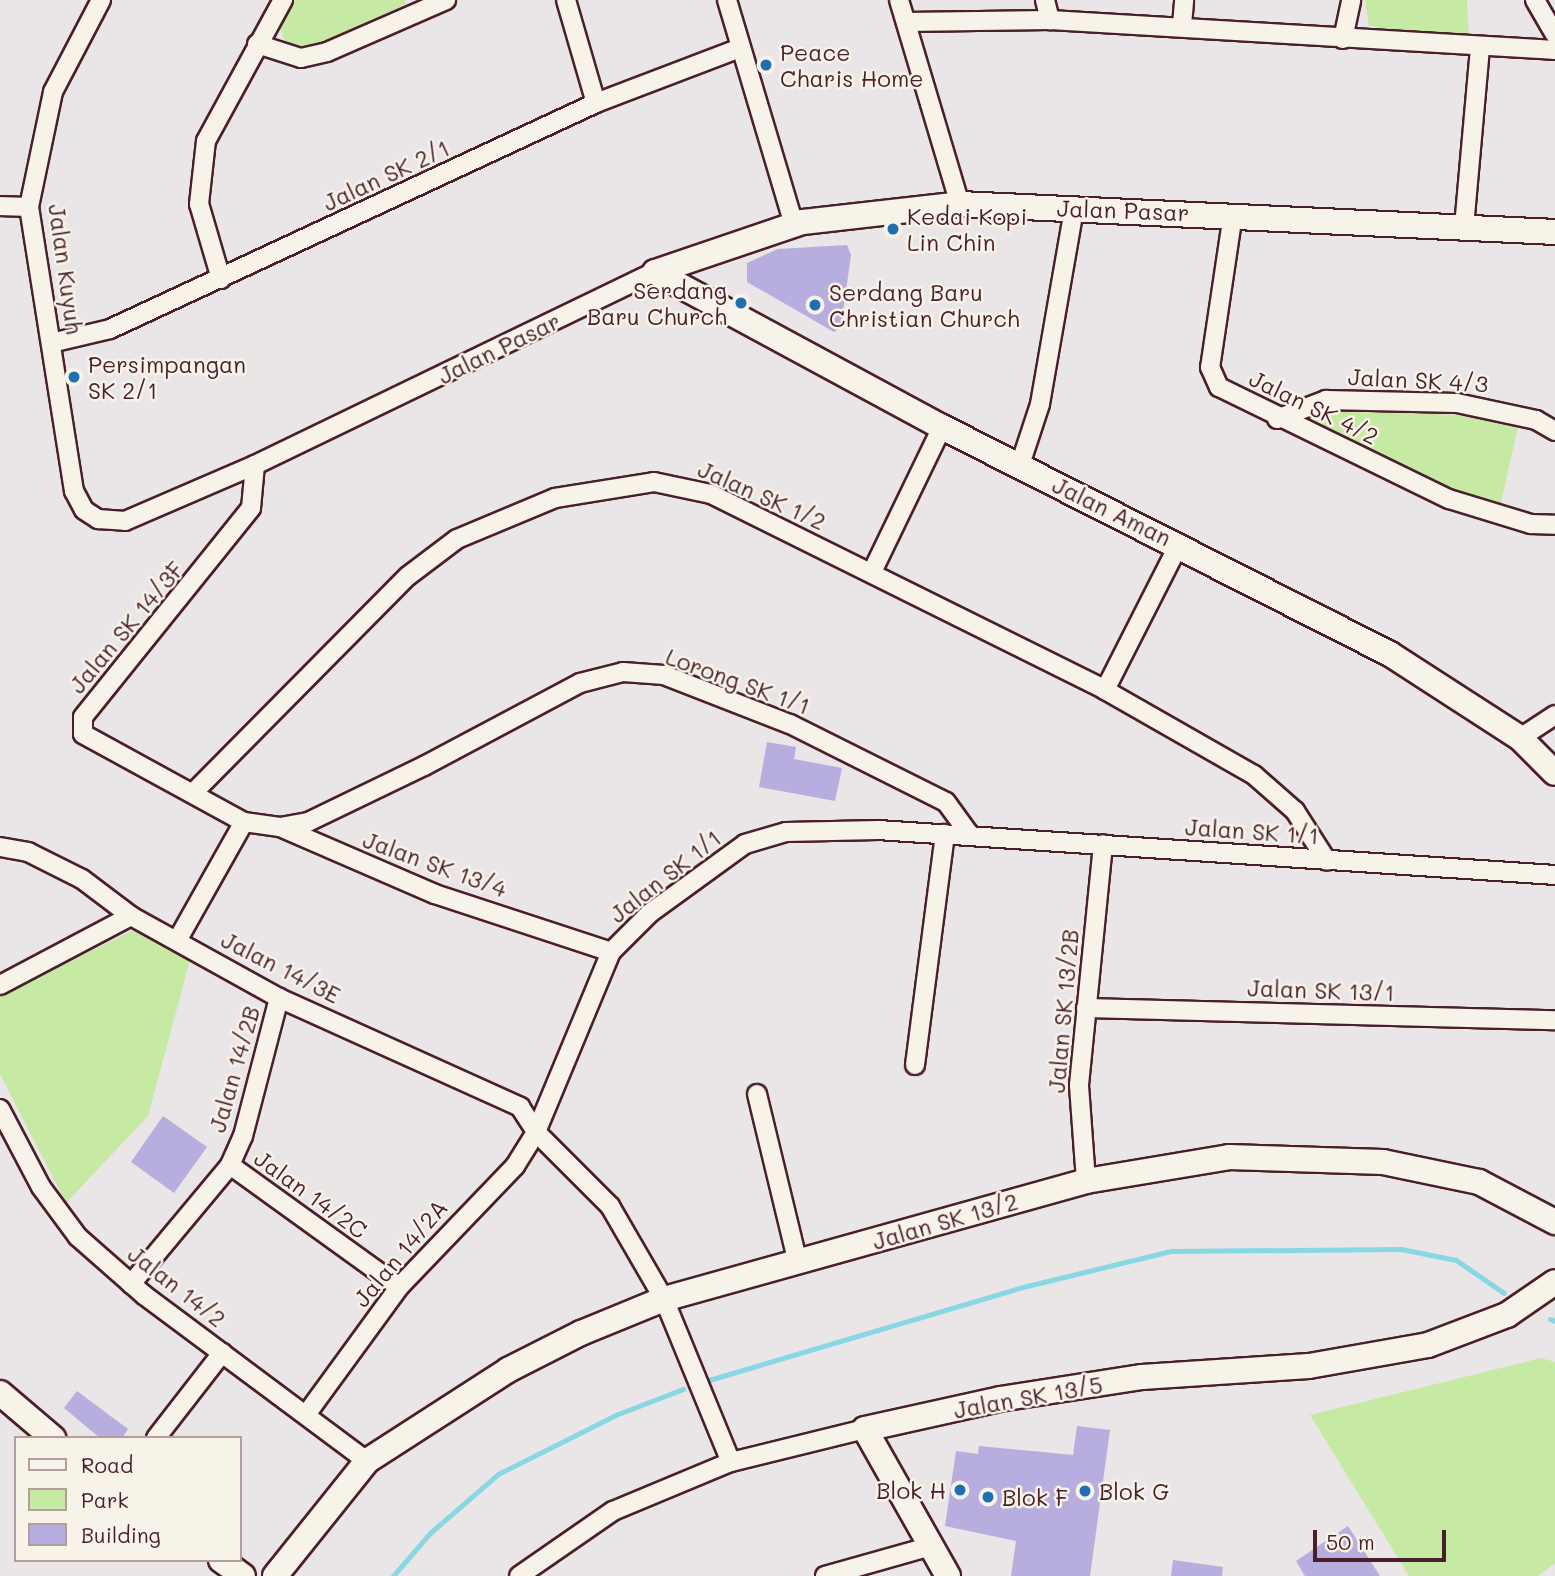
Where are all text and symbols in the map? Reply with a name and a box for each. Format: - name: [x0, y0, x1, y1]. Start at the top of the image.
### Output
- place label: Peace Charis Home: [780, 38, 923, 92]
- marker: Peace Charis Home: [758, 57, 774, 73]
- street label: Jalan SK 2/1: [318, 134, 454, 216]
- street label: Jalan Pasar: [1056, 194, 1190, 226]
- street label: Jalan Kuyuh: [43, 202, 89, 336]
- place label: Kedai Kopi Lin Chin: [907, 202, 1027, 256]
- marker: Kedai Kopi Lin Chin: [885, 221, 901, 237]
- place label: Serdang Baru Church: [587, 276, 727, 330]
- place label: Serdang Baru Christian Church: [829, 278, 1020, 332]
- marker: Serdang Baru Church: [733, 295, 749, 311]
- marker: Serdang Baru Christian Church: [807, 297, 823, 313]
- street label: Jalan Pasar: [433, 307, 565, 389]
- place label: Persimpangan SK 2/1: [88, 350, 246, 404]
- street label: Jalan SK 4/3: [1347, 363, 1489, 397]
- street label: Jalan SK 4/2: [1245, 364, 1383, 450]
- marker: Persimpangan SK 2/1: [66, 369, 82, 385]
- street label: Jalan SK 1/2: [694, 455, 830, 535]
- street label: Jalan Aman: [1048, 470, 1176, 552]
- street label: Jalan SK 14/3F: [63, 555, 189, 699]
- street label: Lorong SK 1/1: [662, 642, 814, 720]
- street label: Jalan SK 1/1: [1184, 813, 1320, 849]
- street label: Jalan SK 1/1: [604, 824, 726, 928]
- street label: Jalan SK 13/4: [359, 825, 511, 903]
- street label: Jalan 14/3E: [217, 925, 345, 1009]
- street label: Jalan SK 13/2B: [1042, 928, 1084, 1094]
- street label: Jalan SK 13/1: [1247, 974, 1395, 1006]
- street label: Jalan 14/2B: [203, 1003, 265, 1135]
- street label: Jalan 14/2C: [249, 1144, 373, 1244]
- street label: Jalan SK 13/2: [869, 1187, 1021, 1255]
- street label: Jalan 14/2A: [347, 1194, 453, 1312]
- street label: Jalan 14/2: [123, 1239, 231, 1333]
- street label: Jalan SK 13/5: [951, 1370, 1105, 1424]
- legend: [14, 1436, 242, 1562]
- text: Road: [81, 1451, 133, 1478]
- place label: Blok H: [876, 1476, 946, 1504]
- place label: Blok G: [1099, 1477, 1169, 1505]
- marker: Blok H: [952, 1482, 968, 1498]
- place label: Blok F: [1002, 1483, 1068, 1511]
- marker: Blok G: [1077, 1483, 1093, 1499]
- text: Park: [81, 1486, 129, 1513]
- marker: Blok F: [980, 1489, 996, 1505]
- scale bar: [1317, 1516, 1450, 1560]
- text: Building: [81, 1521, 161, 1548]
- text: 50 m: [1326, 1528, 1375, 1555]

